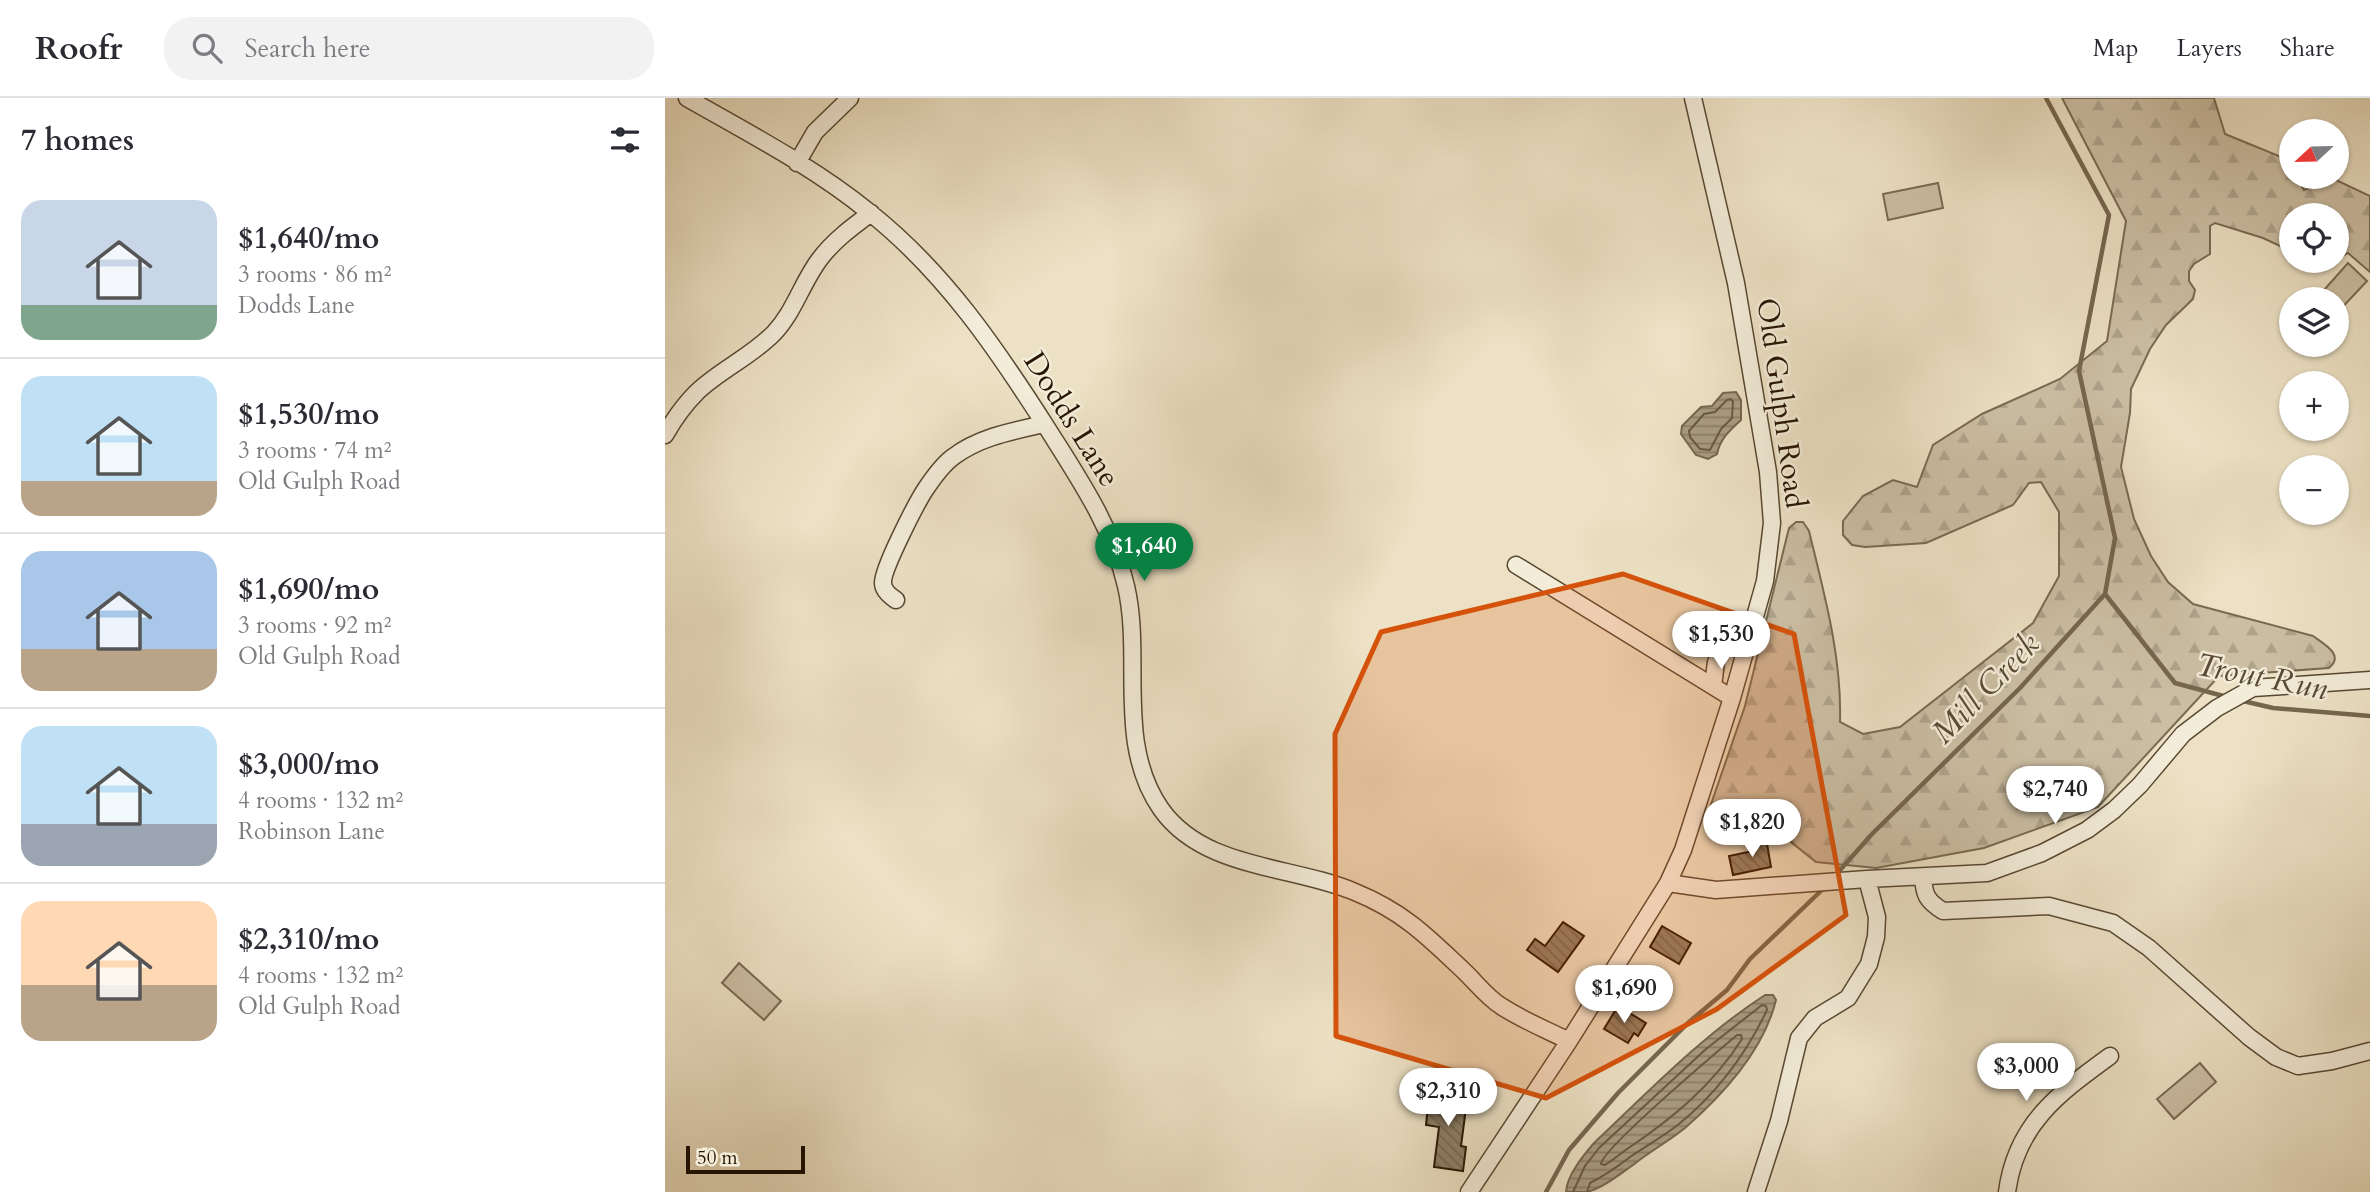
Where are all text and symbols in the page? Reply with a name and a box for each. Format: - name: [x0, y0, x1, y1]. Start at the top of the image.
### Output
- search box: [164, 17, 654, 80]
- text: Roofr: [35, 26, 122, 71]
- icon: search: [188, 29, 226, 67]
- text: Search here: [244, 31, 370, 66]
- text: Map: [2093, 32, 2139, 65]
- text: Layers: [2177, 32, 2242, 65]
- text: Share: [2280, 32, 2335, 65]
- north arrow: [2279, 119, 2349, 189]
- map controls: [2279, 119, 2349, 525]
- text: 7 homes: [21, 120, 134, 161]
- icon: filters: [606, 121, 644, 159]
- button: locate: [2279, 203, 2349, 273]
- text: $1,640/mo: [238, 218, 379, 259]
- icon: home: [77, 228, 161, 312]
- text: 3 rooms · 86 m²: [238, 259, 391, 290]
- button: layers: [2279, 287, 2349, 357]
- text: Dodds Lane: [238, 290, 355, 321]
- street label: Old Gulph Road: [1746, 295, 1817, 511]
- street label: Dodds Lane: [1014, 344, 1129, 495]
- button: +: [2279, 371, 2349, 441]
- text: $1,530/mo: [238, 394, 379, 435]
- icon: home: [77, 404, 161, 488]
- text: 3 rooms · 74 m²: [238, 435, 391, 466]
- button: −: [2279, 455, 2349, 525]
- text: Old Gulph Road: [238, 466, 400, 497]
- pin: $1,640: [1087, 524, 1201, 583]
- text: $1,640: [1111, 530, 1177, 561]
- text: $1,690/mo: [238, 569, 379, 610]
- icon: home: [77, 579, 161, 663]
- text: 3 rooms · 92 m²: [238, 610, 391, 641]
- pin: $1,530: [1664, 612, 1778, 671]
- text: $1,530: [1688, 618, 1754, 649]
- water label: Mill Creek: [1922, 623, 2050, 754]
- text: Old Gulph Road: [238, 641, 400, 672]
- water label: Trout Run: [2192, 643, 2332, 711]
- text: $3,000/mo: [238, 744, 379, 785]
- icon: home: [77, 754, 161, 838]
- pin: $2,740: [1998, 766, 2112, 826]
- text: $2,740: [2022, 773, 2088, 804]
- text: 4 rooms · 132 m²: [238, 785, 403, 816]
- pin: $1,820: [1695, 800, 1809, 859]
- text: $1,820: [1719, 806, 1785, 837]
- text: Robinson Lane: [238, 816, 385, 847]
- text: $2,310/mo: [238, 919, 379, 960]
- icon: home: [77, 929, 161, 1013]
- text: 4 rooms · 132 m²: [238, 960, 403, 991]
- pin: $1,690: [1567, 965, 1681, 1025]
- text: $1,690: [1591, 972, 1657, 1003]
- text: Old Gulph Road: [238, 991, 400, 1022]
- pin: $3,000: [1969, 1044, 2083, 1103]
- text: $3,000: [1993, 1050, 2059, 1081]
- pin: $2,310: [1391, 1068, 1505, 1128]
- text: $2,310: [1415, 1075, 1481, 1106]
- scale bar: [686, 1143, 805, 1175]
- text: 50 m: [697, 1145, 738, 1171]

